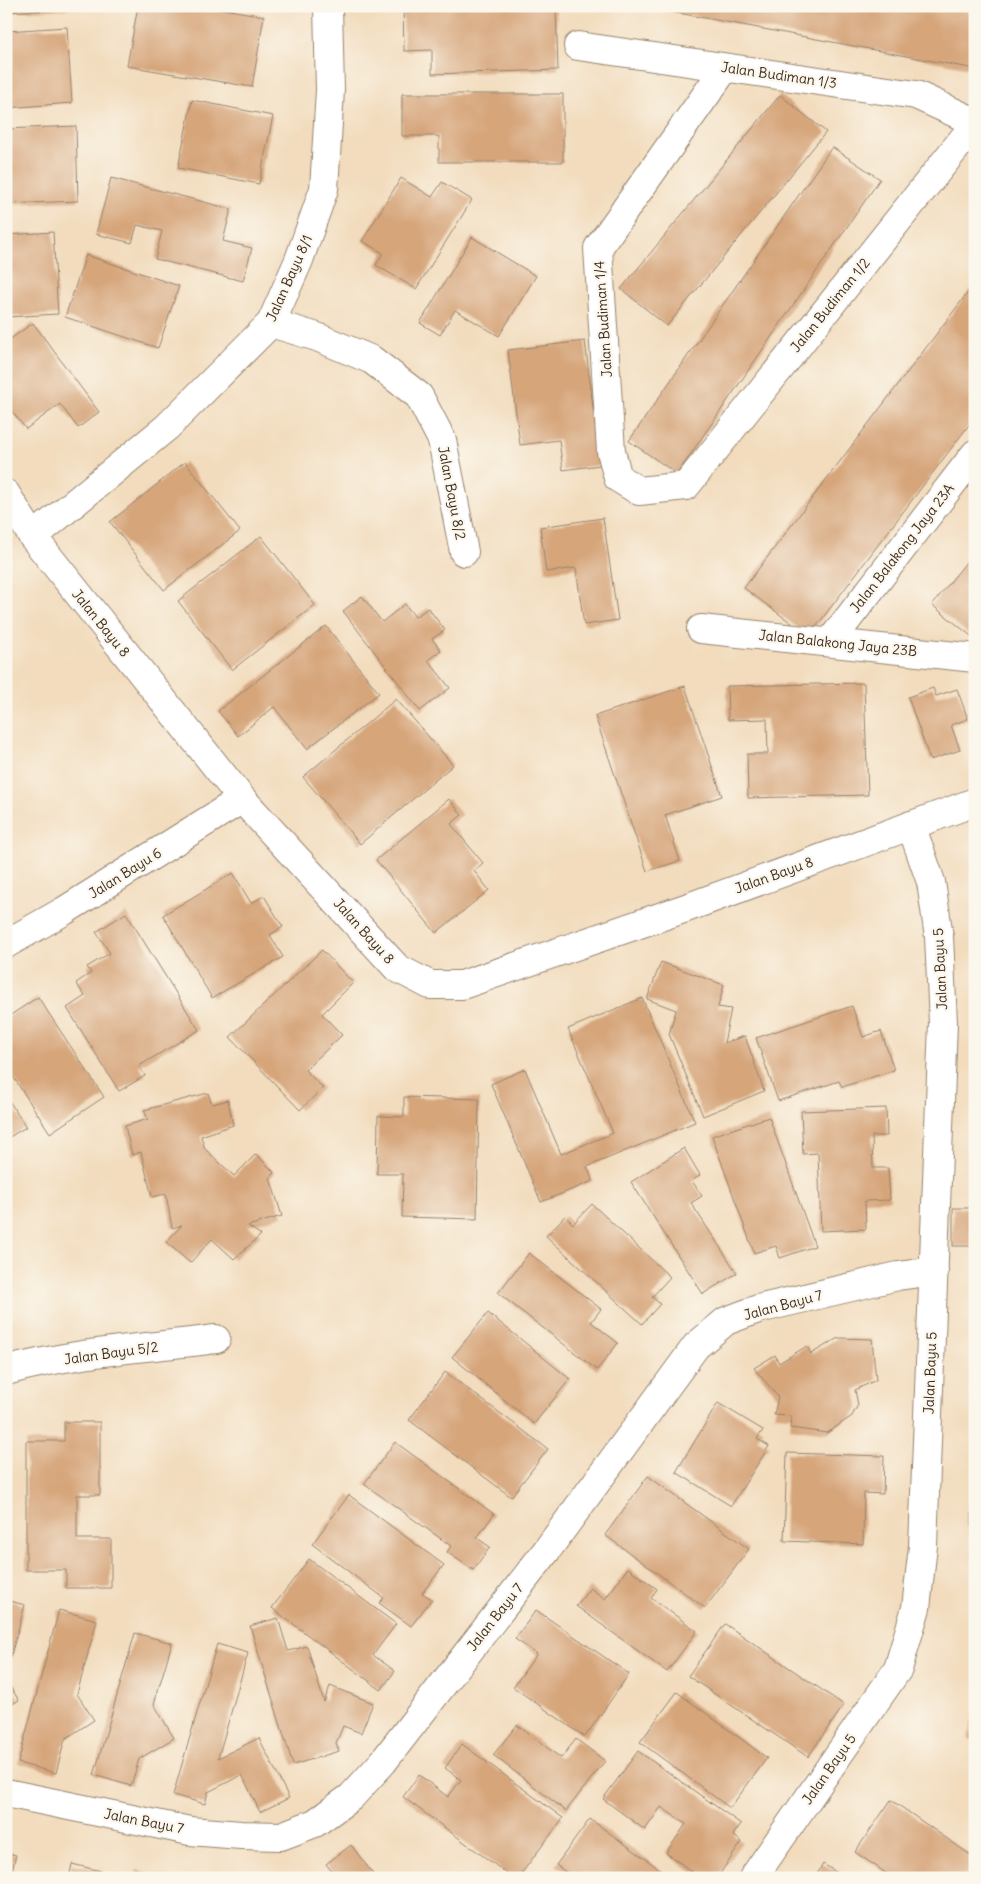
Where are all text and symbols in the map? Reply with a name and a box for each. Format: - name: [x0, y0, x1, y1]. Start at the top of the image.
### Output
- street label: Jalan Budiman 1/3: [720, 58, 838, 92]
- street label: Jalan Bayu 8/1: [262, 232, 316, 324]
- street label: Jalan Budiman 1/2: [786, 254, 874, 356]
- street label: Jalan Budiman 1/4: [590, 260, 616, 378]
- street label: Jalan Bayu 8/2: [434, 445, 470, 542]
- street label: Jalan Balakong Jaya 23A: [846, 480, 958, 616]
- street label: Jalan Bayu 8: [68, 585, 134, 661]
- street label: Jalan Balakong Jaya 23B: [758, 626, 918, 660]
- street label: Jalan Bayu 6: [85, 844, 165, 902]
- street label: Jalan Bayu 8: [732, 852, 816, 898]
- street label: Jalan Bayu 8: [330, 894, 398, 968]
- street label: Jalan Bayu 5: [929, 927, 951, 1011]
- street label: Jalan Bayu 7: [742, 1286, 825, 1324]
- street label: Jalan Bayu 5: [920, 1332, 940, 1414]
- street label: Jalan Bayu 5/2: [63, 1337, 160, 1369]
- street label: Jalan Bayu 7: [463, 1579, 527, 1654]
- street label: Jalan Bayu 5: [798, 1730, 860, 1808]
- street label: Jalan Bayu 7: [102, 1804, 186, 1838]

